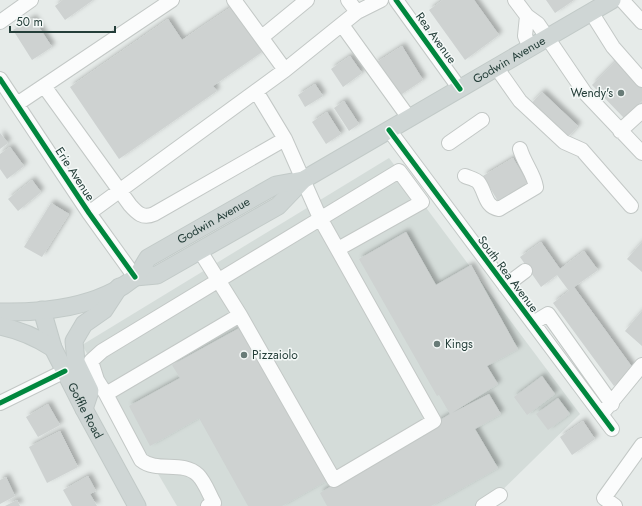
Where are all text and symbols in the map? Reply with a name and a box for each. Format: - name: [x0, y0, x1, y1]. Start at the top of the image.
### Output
- scale bar: [10, 8, 115, 34]
- street label: Rea Avenue: [411, 9, 461, 67]
- text: 50 m: [16, 13, 43, 31]
- street label: Godwin Avenue: [469, 32, 549, 88]
- place label: Wendy's: [570, 84, 613, 102]
- marker: Wendy's: [616, 88, 626, 98]
- street label: Erie Avenue: [51, 144, 99, 204]
- street label: Godwin Avenue: [174, 193, 253, 249]
- street label: South Rea Avenue: [473, 232, 543, 316]
- place label: Kings: [445, 335, 473, 353]
- marker: Kings: [432, 339, 442, 349]
- place label: Pizzaiolo: [252, 346, 298, 364]
- marker: Pizzaiolo: [239, 350, 249, 360]
- street label: Goffle Road: [63, 379, 108, 442]

